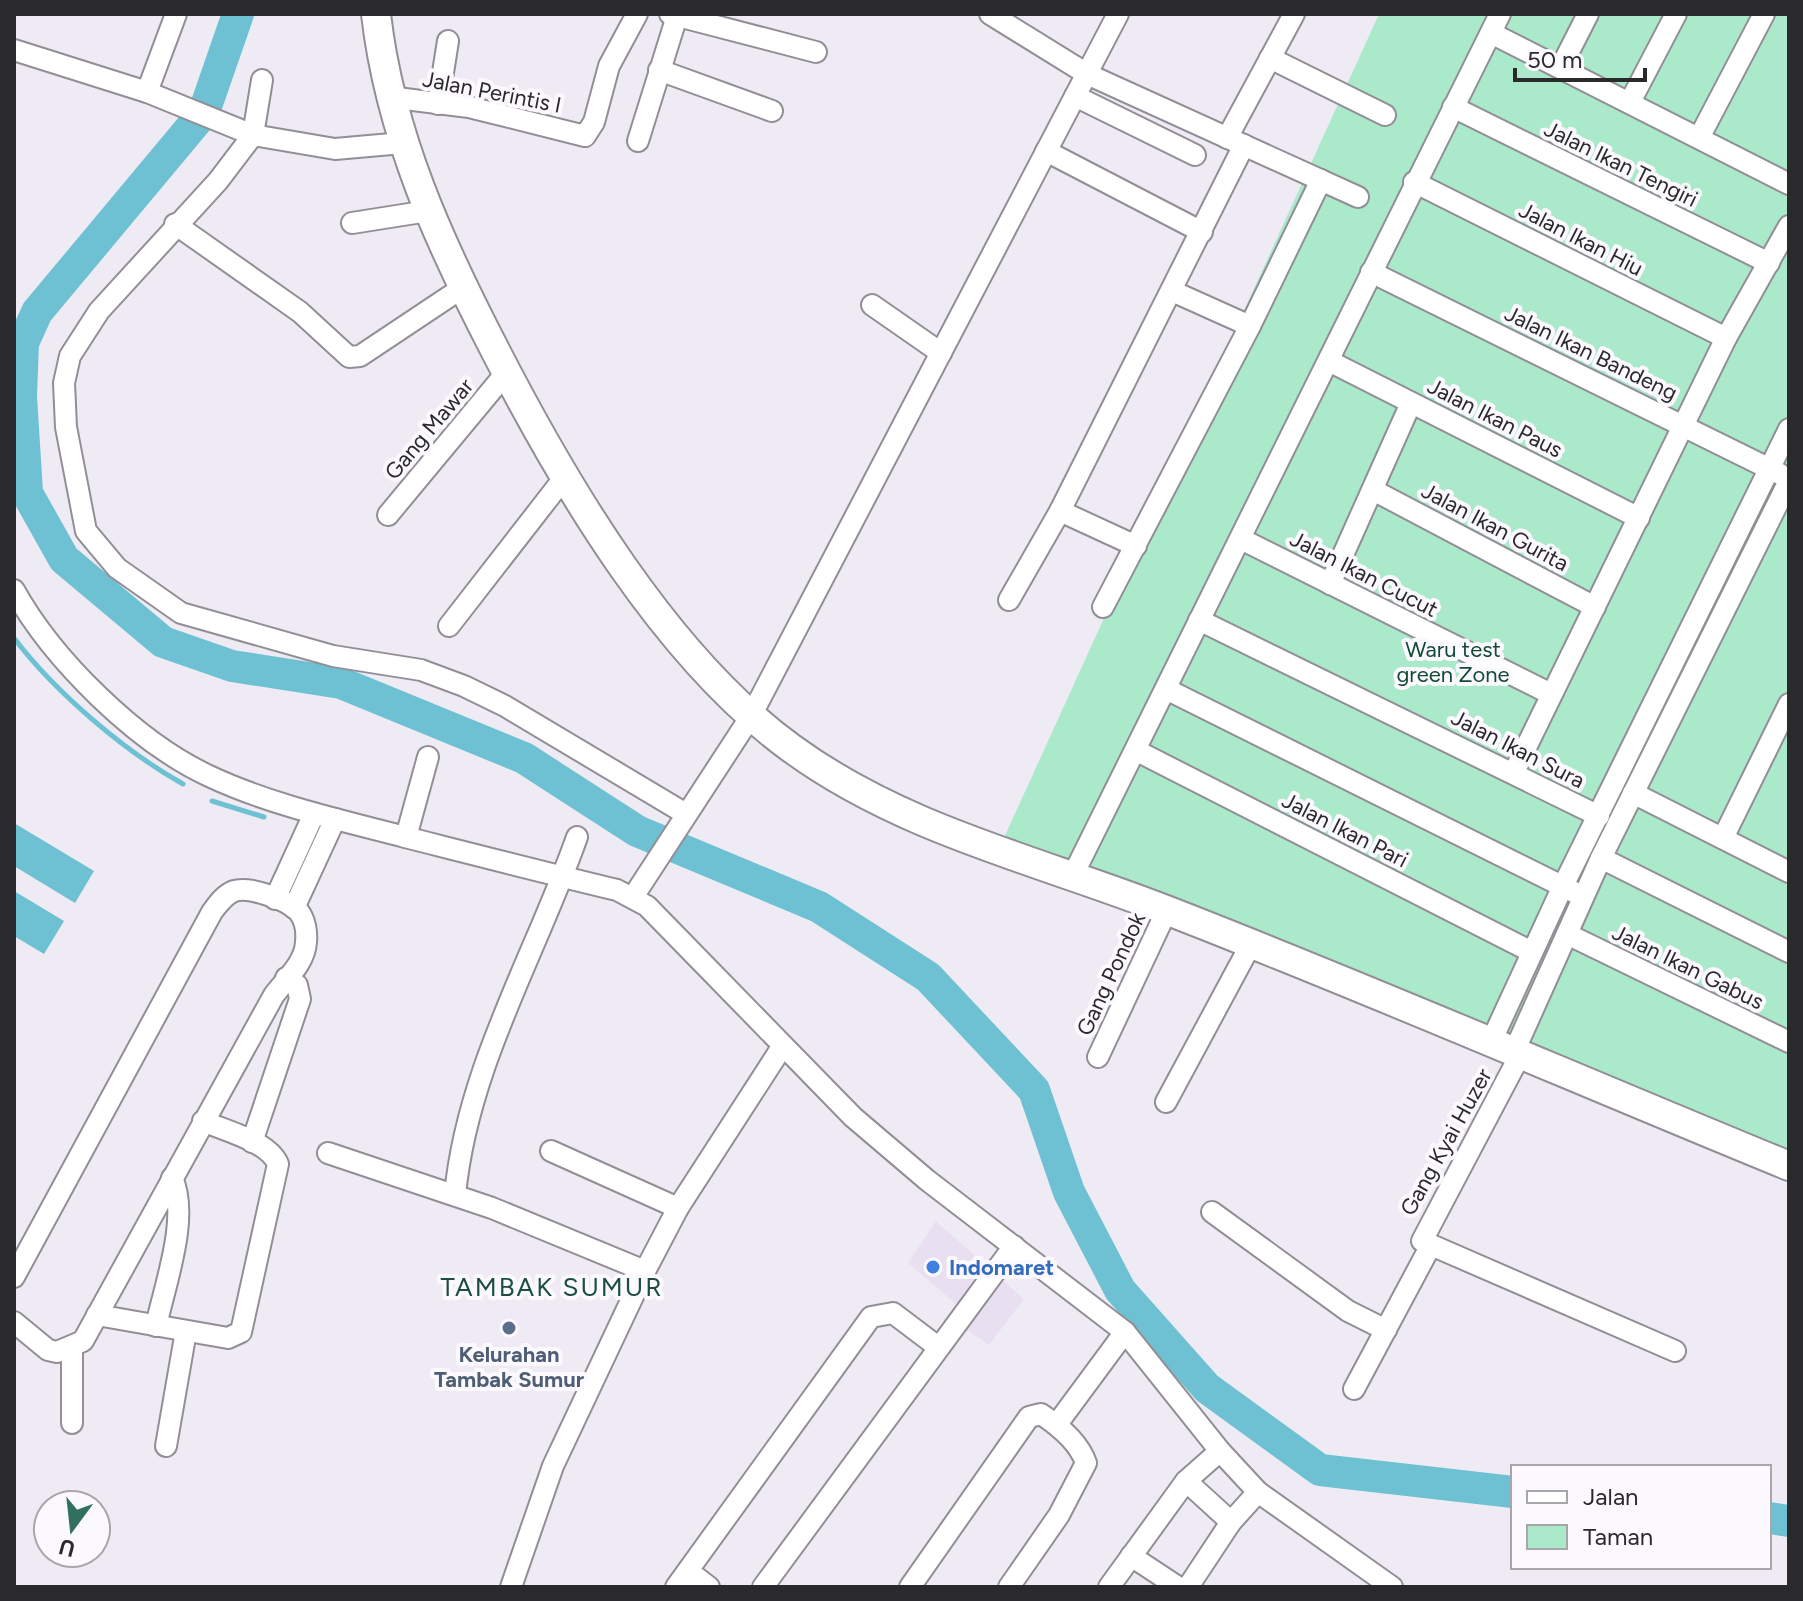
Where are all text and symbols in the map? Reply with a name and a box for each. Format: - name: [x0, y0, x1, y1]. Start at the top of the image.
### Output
- scale bar: [1515, 32, 1645, 82]
- text: 50 m: [1527, 45, 1583, 74]
- street label: Jalan Perintis I: [420, 65, 564, 119]
- street label: Jalan Ikan Tengiri: [1540, 115, 1702, 213]
- street label: Jalan Ikan Hiu: [1514, 196, 1648, 282]
- street label: Jalan Ikan Bandeng: [1500, 300, 1682, 406]
- street label: Gang Mawar: [379, 372, 480, 485]
- street label: Jalan Ikan Paus: [1423, 372, 1567, 464]
- street label: Jalan Ikan Gurita: [1417, 477, 1573, 577]
- street label: Jalan Ikan Cucut: [1286, 525, 1442, 623]
- park label: Waru test green Zone: [1396, 636, 1510, 688]
- street label: Jalan Ikan Sura: [1447, 704, 1589, 794]
- street label: Jalan Ikan Pari: [1277, 787, 1413, 873]
- street label: Gang Pondok: [1071, 908, 1151, 1040]
- street label: Jalan Ikan Gabus: [1608, 919, 1768, 1015]
- street label: Gang Kyai Huzer: [1394, 1063, 1498, 1220]
- place label: Indomaret: [949, 1254, 1054, 1281]
- marker: Indomaret: [924, 1258, 942, 1276]
- district label: TAMBAK SUMUR: [441, 1271, 663, 1303]
- marker: Kelurahan Tambak Sumur: [500, 1319, 518, 1337]
- place label: Kelurahan Tambak Sumur: [434, 1341, 585, 1393]
- legend: [1511, 1465, 1771, 1569]
- text: Jalan: [1583, 1482, 1639, 1511]
- north arrow: [32, 1489, 112, 1569]
- text: Taman: [1583, 1522, 1653, 1551]
- text: U: [56, 1533, 78, 1563]

